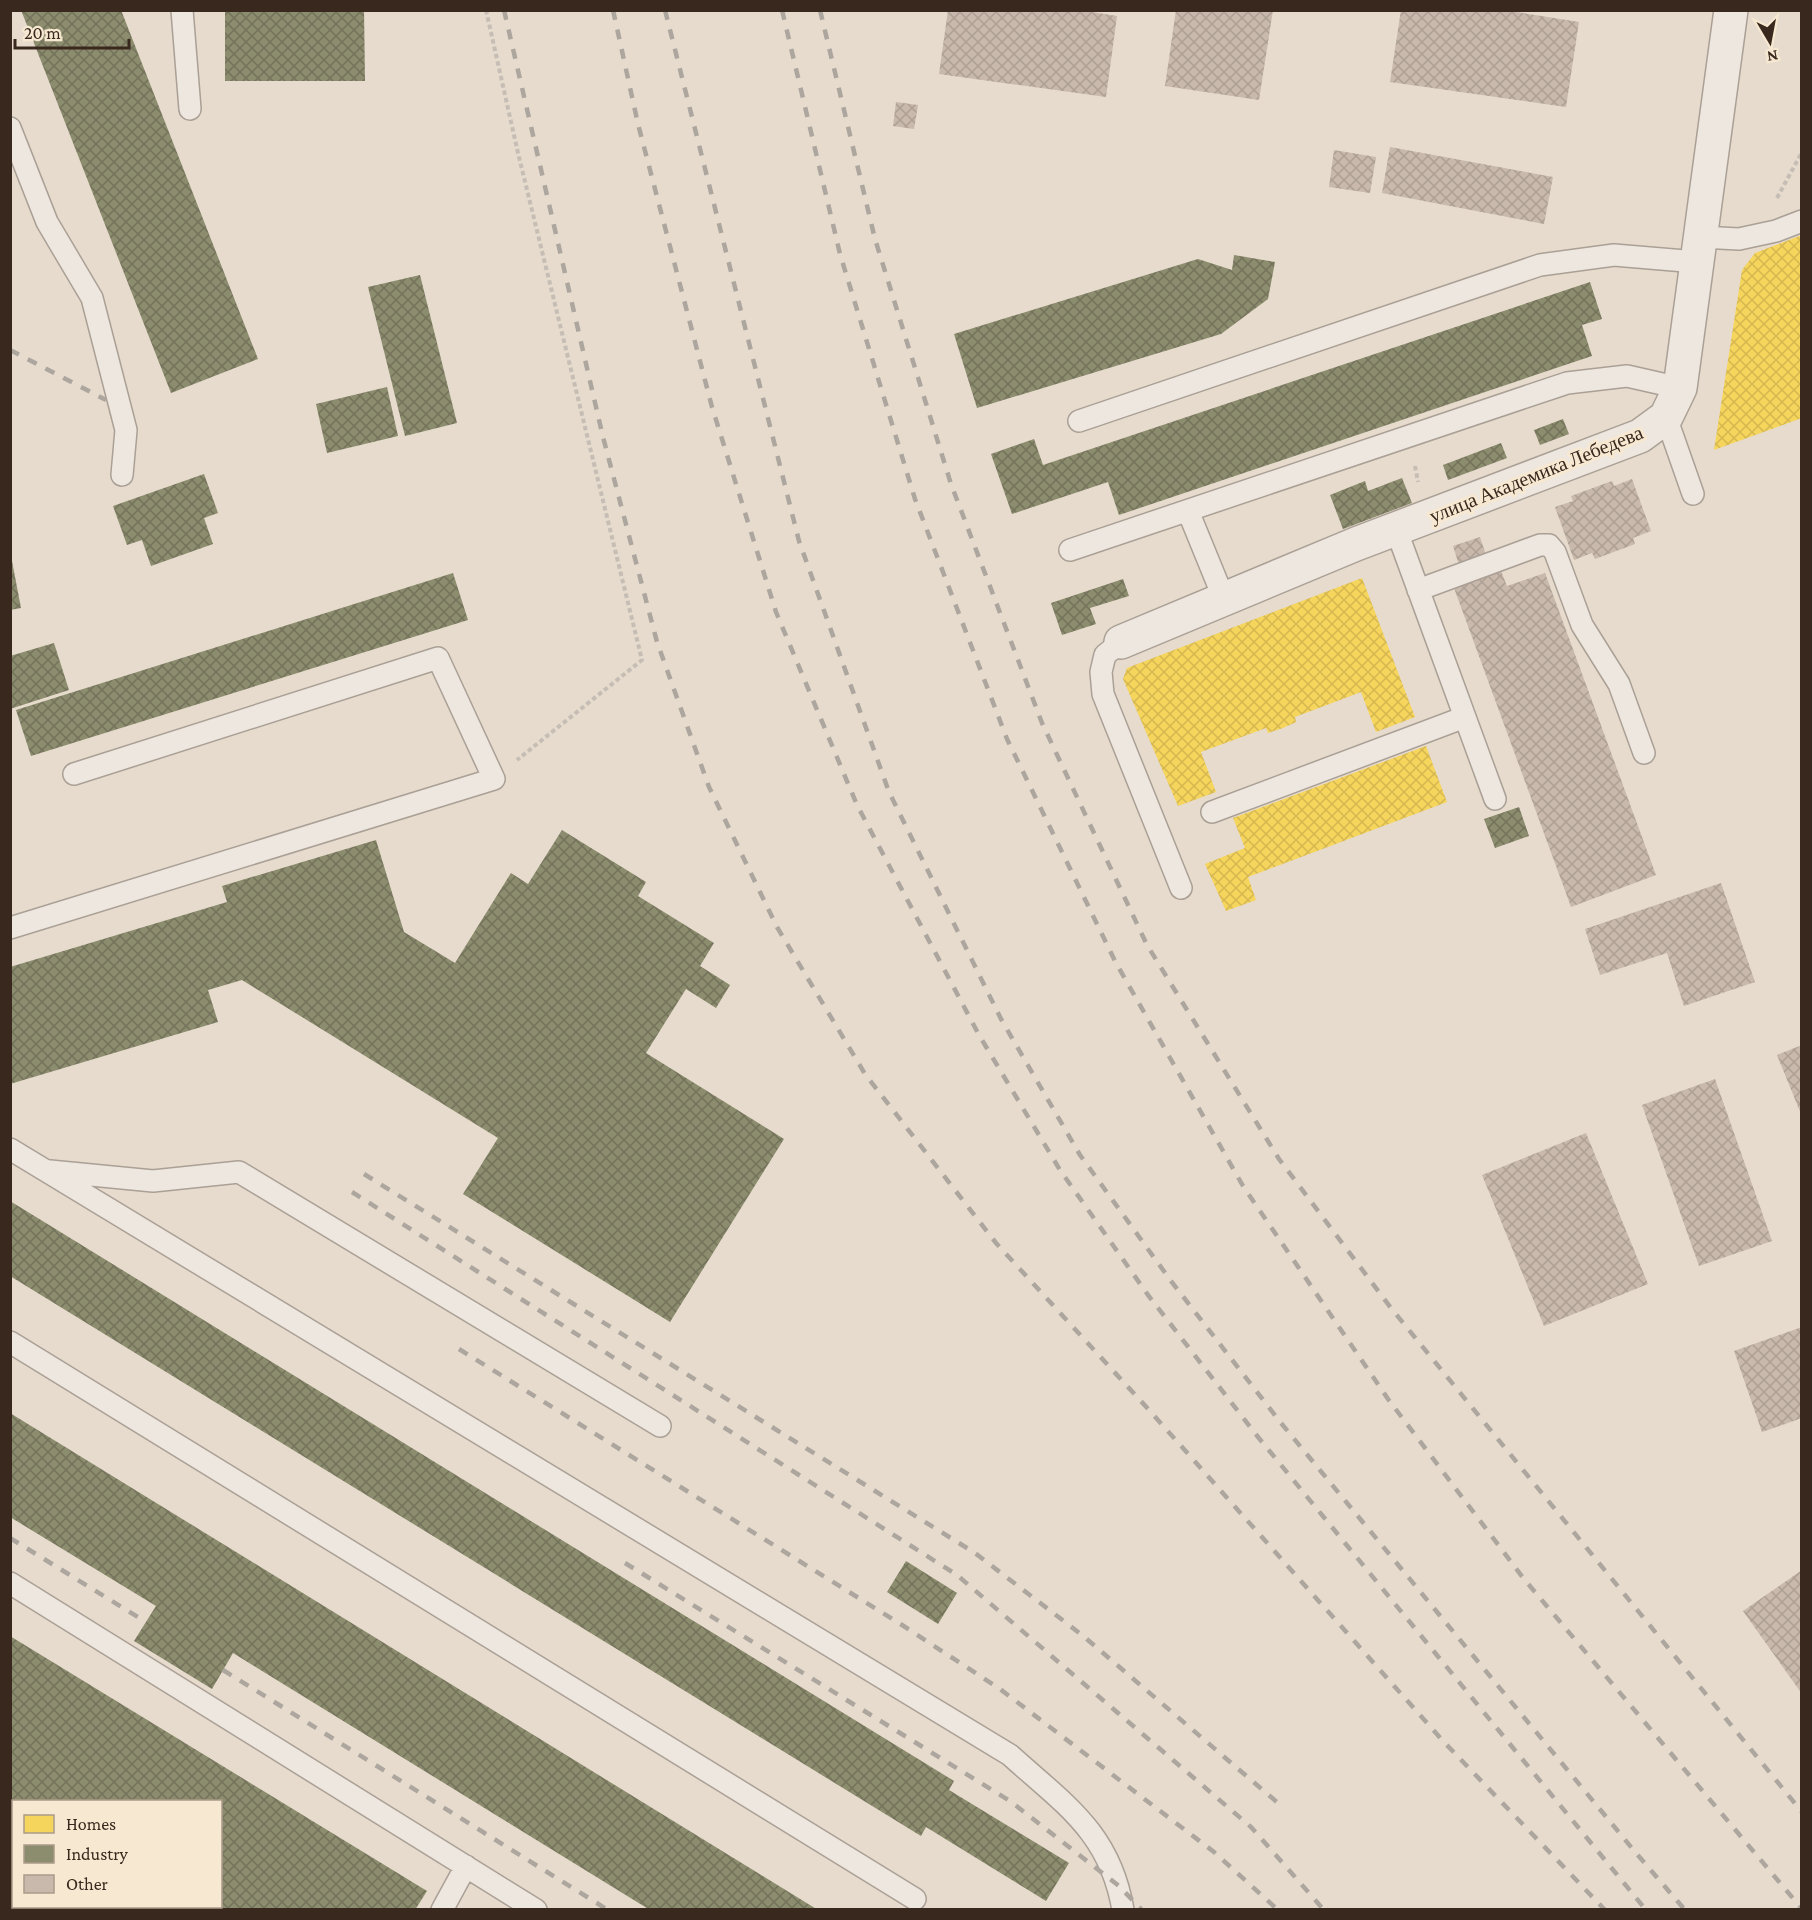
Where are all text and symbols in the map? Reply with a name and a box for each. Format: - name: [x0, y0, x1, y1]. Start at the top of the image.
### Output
- scale bar: [15, 12, 129, 50]
- north arrow: [1740, 12, 1800, 72]
- text: 20 m: [24, 23, 61, 43]
- text: N: [1766, 47, 1779, 66]
- street label: улица Академика Лебедева: [1426, 421, 1646, 528]
- legend: [12, 1800, 222, 1908]
- text: Homes: [66, 1814, 116, 1834]
- text: Industry: [66, 1844, 129, 1864]
- text: Other: [66, 1874, 109, 1894]

